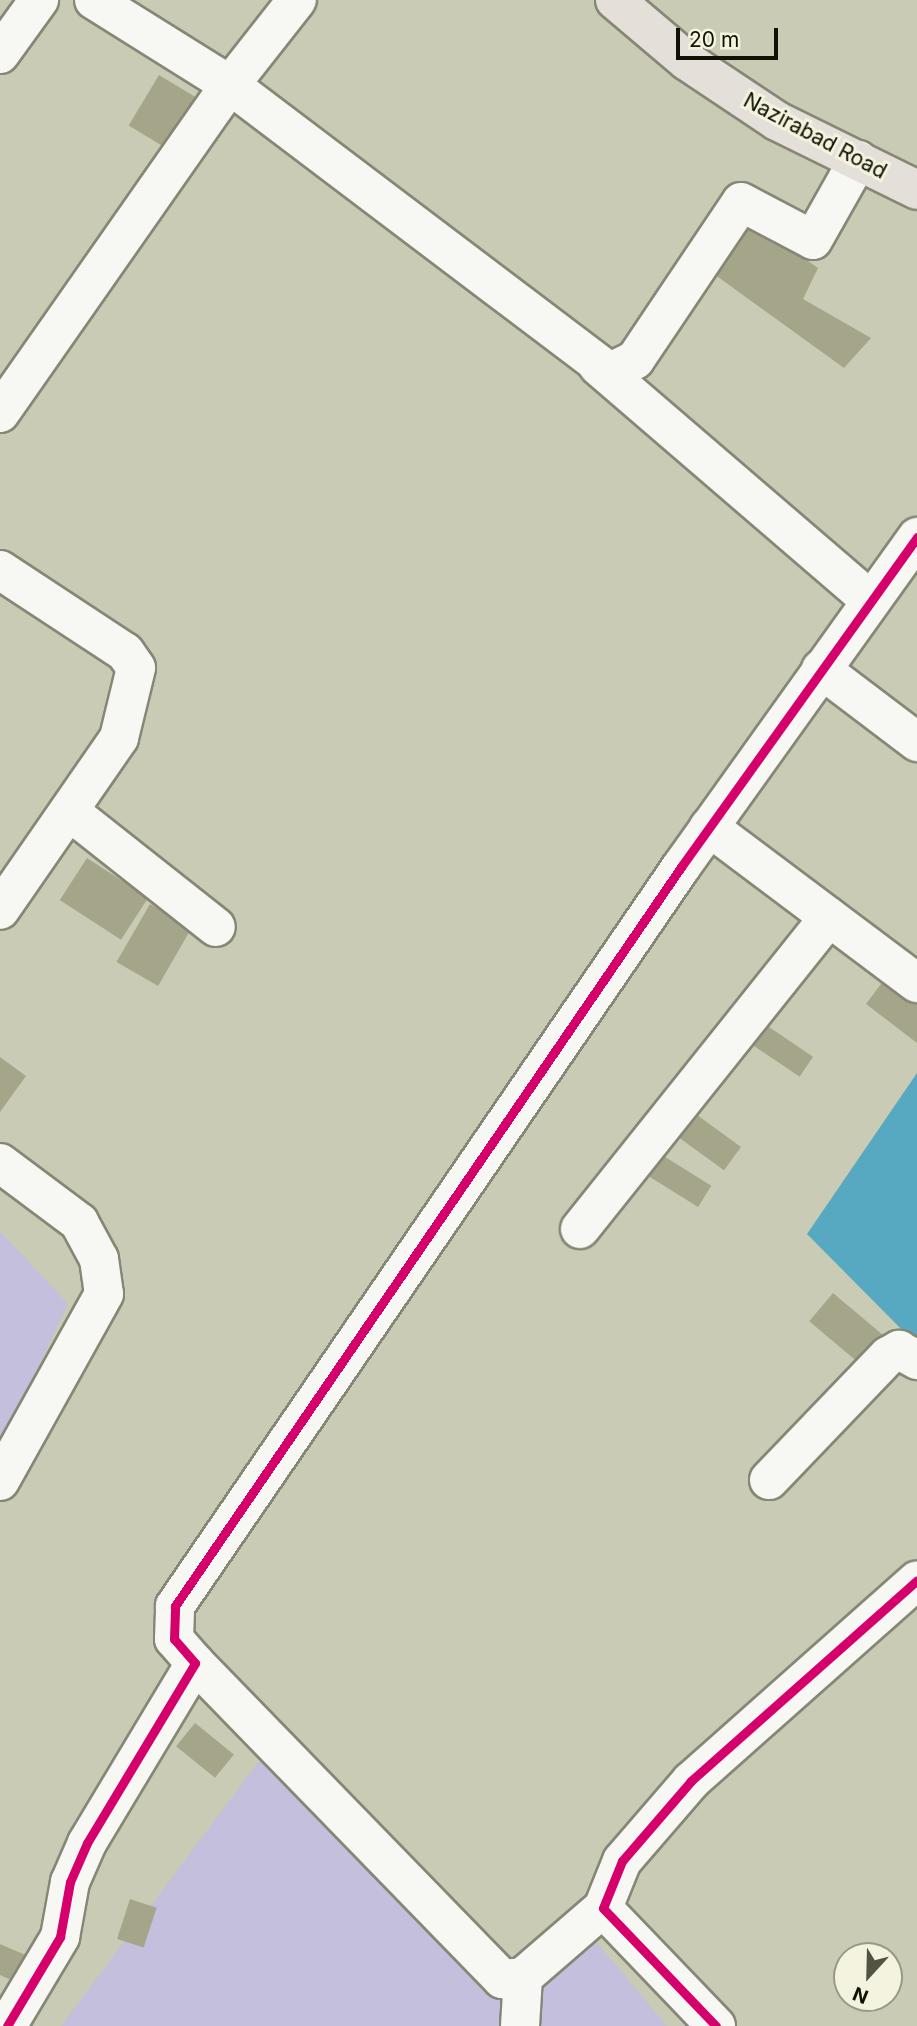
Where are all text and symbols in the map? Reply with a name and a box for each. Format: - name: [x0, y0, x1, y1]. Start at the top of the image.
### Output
- scale bar: [679, 14, 780, 58]
- text: 20 m: [689, 27, 739, 52]
- street label: Nazirabad Road: [739, 88, 891, 184]
- north arrow: [833, 1942, 903, 2012]
- text: N: [850, 1982, 872, 2008]

